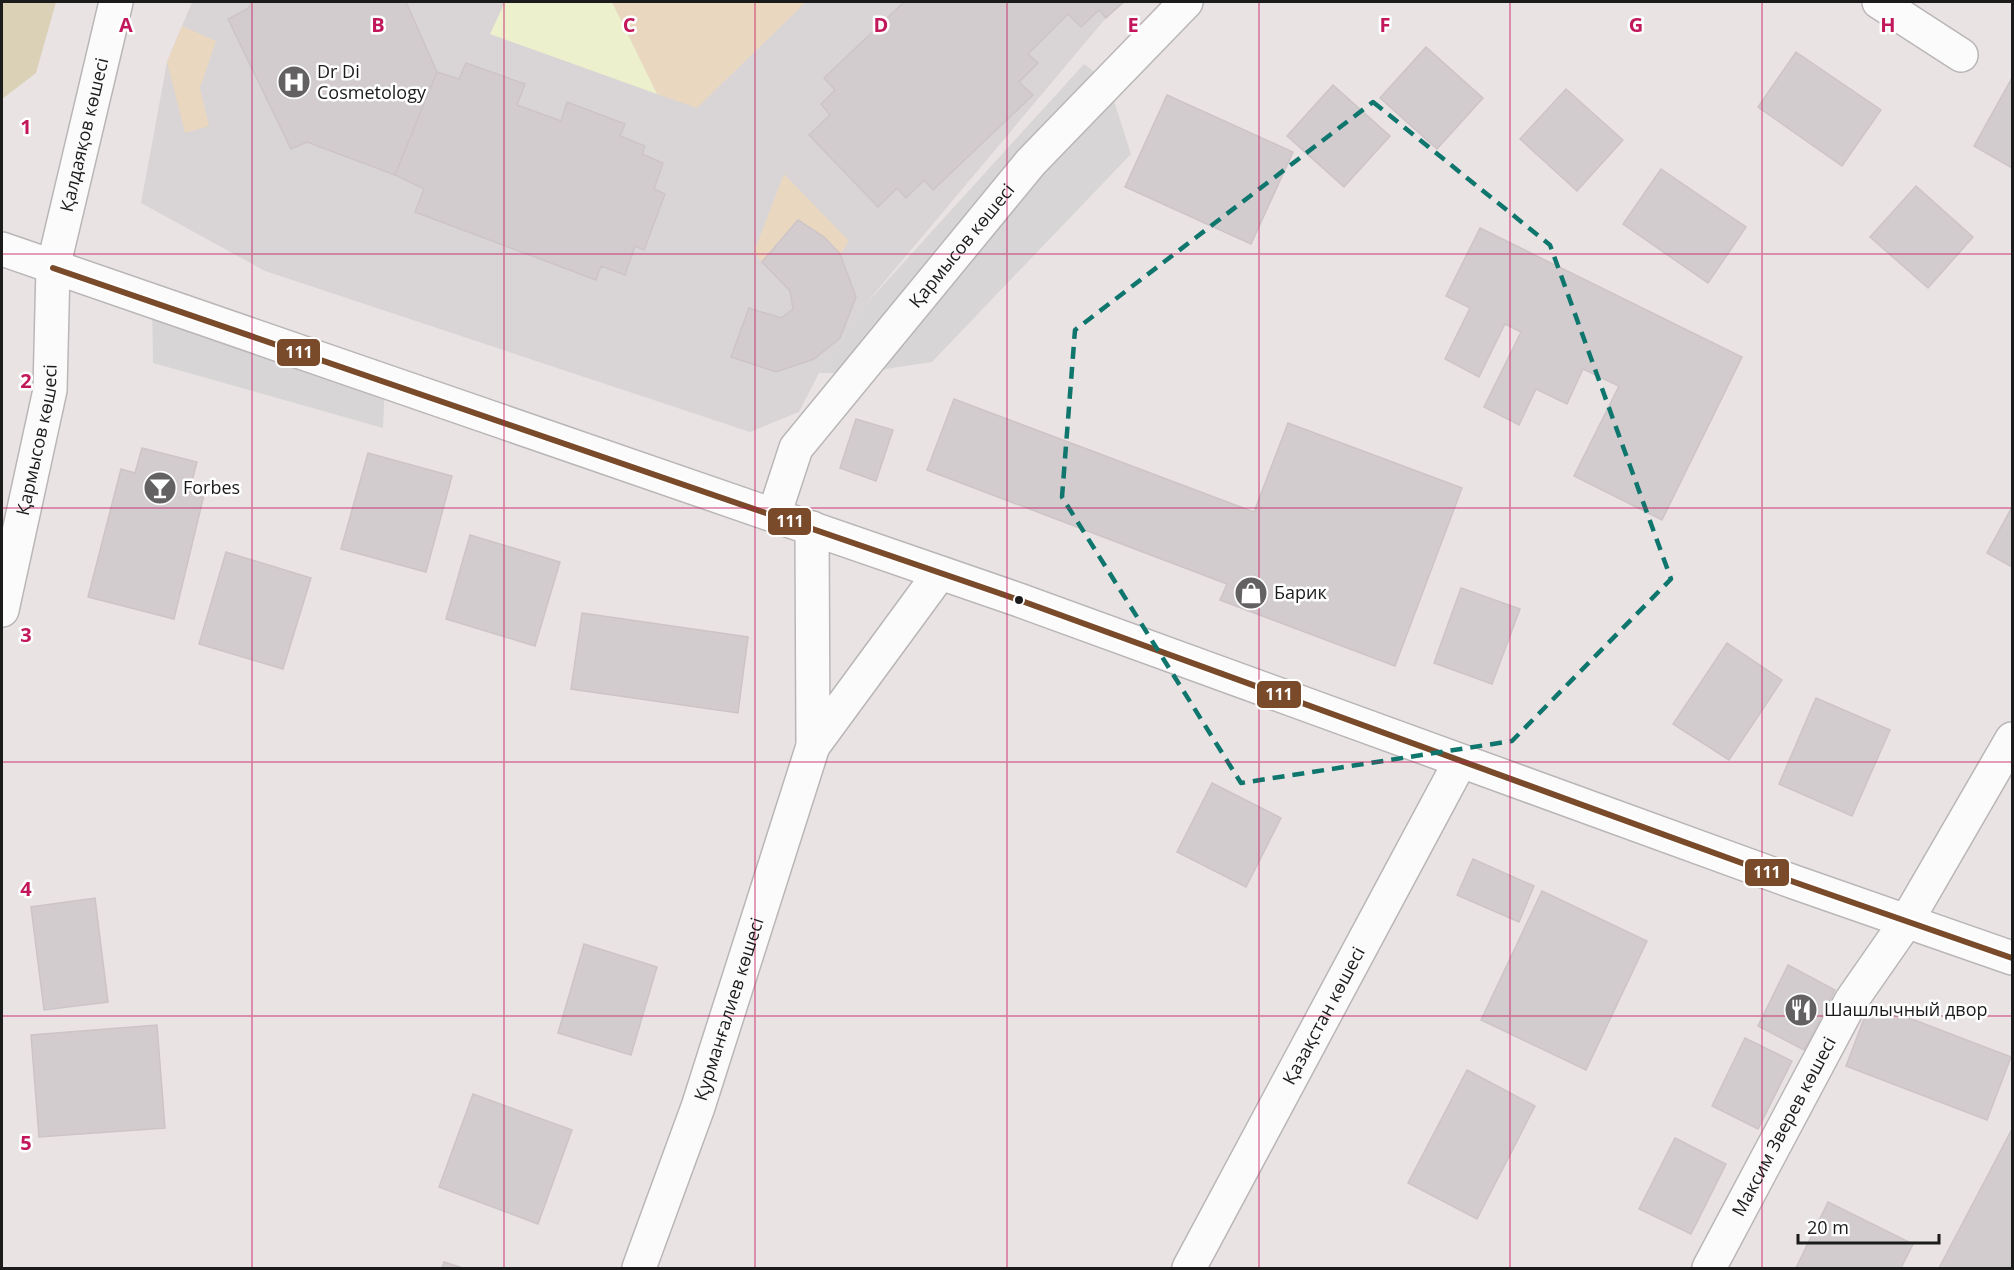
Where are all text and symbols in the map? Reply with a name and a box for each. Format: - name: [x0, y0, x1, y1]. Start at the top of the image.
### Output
- text: A: [119, 11, 133, 38]
- text: B: [371, 11, 385, 38]
- text: C: [623, 11, 636, 38]
- text: D: [874, 11, 888, 38]
- text: E: [1127, 11, 1139, 38]
- text: F: [1380, 11, 1390, 38]
- text: G: [1629, 11, 1643, 38]
- text: H: [1880, 11, 1896, 38]
- street label: Қалдаяқов көшесі: [54, 55, 113, 214]
- place label: Dr Di Cosmetology: [317, 59, 427, 104]
- hospital icon: Dr Di Cosmetology: [276, 64, 312, 100]
- text: 1: [20, 113, 32, 140]
- street label: Қармысов көшесі: [903, 178, 1019, 312]
- line badge: 111: [276, 338, 321, 367]
- text: 111: [285, 341, 313, 363]
- street label: Қармысов көшесі: [10, 364, 62, 518]
- text: 2: [20, 367, 32, 394]
- bar icon: Forbes: [142, 470, 178, 506]
- place label: Forbes: [183, 475, 240, 499]
- line badge: 111: [767, 507, 812, 536]
- text: 111: [776, 510, 804, 532]
- shop icon: Барик: [1233, 575, 1269, 611]
- place label: Барик: [1274, 580, 1327, 604]
- unlabelled marker: [1013, 594, 1025, 606]
- text: 3: [20, 621, 32, 648]
- line badge: 111: [1256, 680, 1302, 709]
- text: 111: [1265, 683, 1293, 705]
- line badge: 111: [1744, 858, 1790, 887]
- text: 111: [1753, 861, 1781, 883]
- text: 4: [20, 875, 32, 902]
- street label: Қурманғалиев көшесі: [688, 915, 769, 1104]
- street label: Қазақстан көшесі: [1276, 942, 1370, 1089]
- restaurant icon: Шашлычный двор: [1783, 992, 1819, 1028]
- place label: Шашлычный двор: [1824, 997, 1988, 1021]
- street label: Максим Зверев көшесі: [1726, 1032, 1841, 1220]
- text: 5: [20, 1129, 32, 1156]
- scale bar: [1798, 1207, 1939, 1245]
- text: 20 m: [1807, 1215, 1849, 1239]

